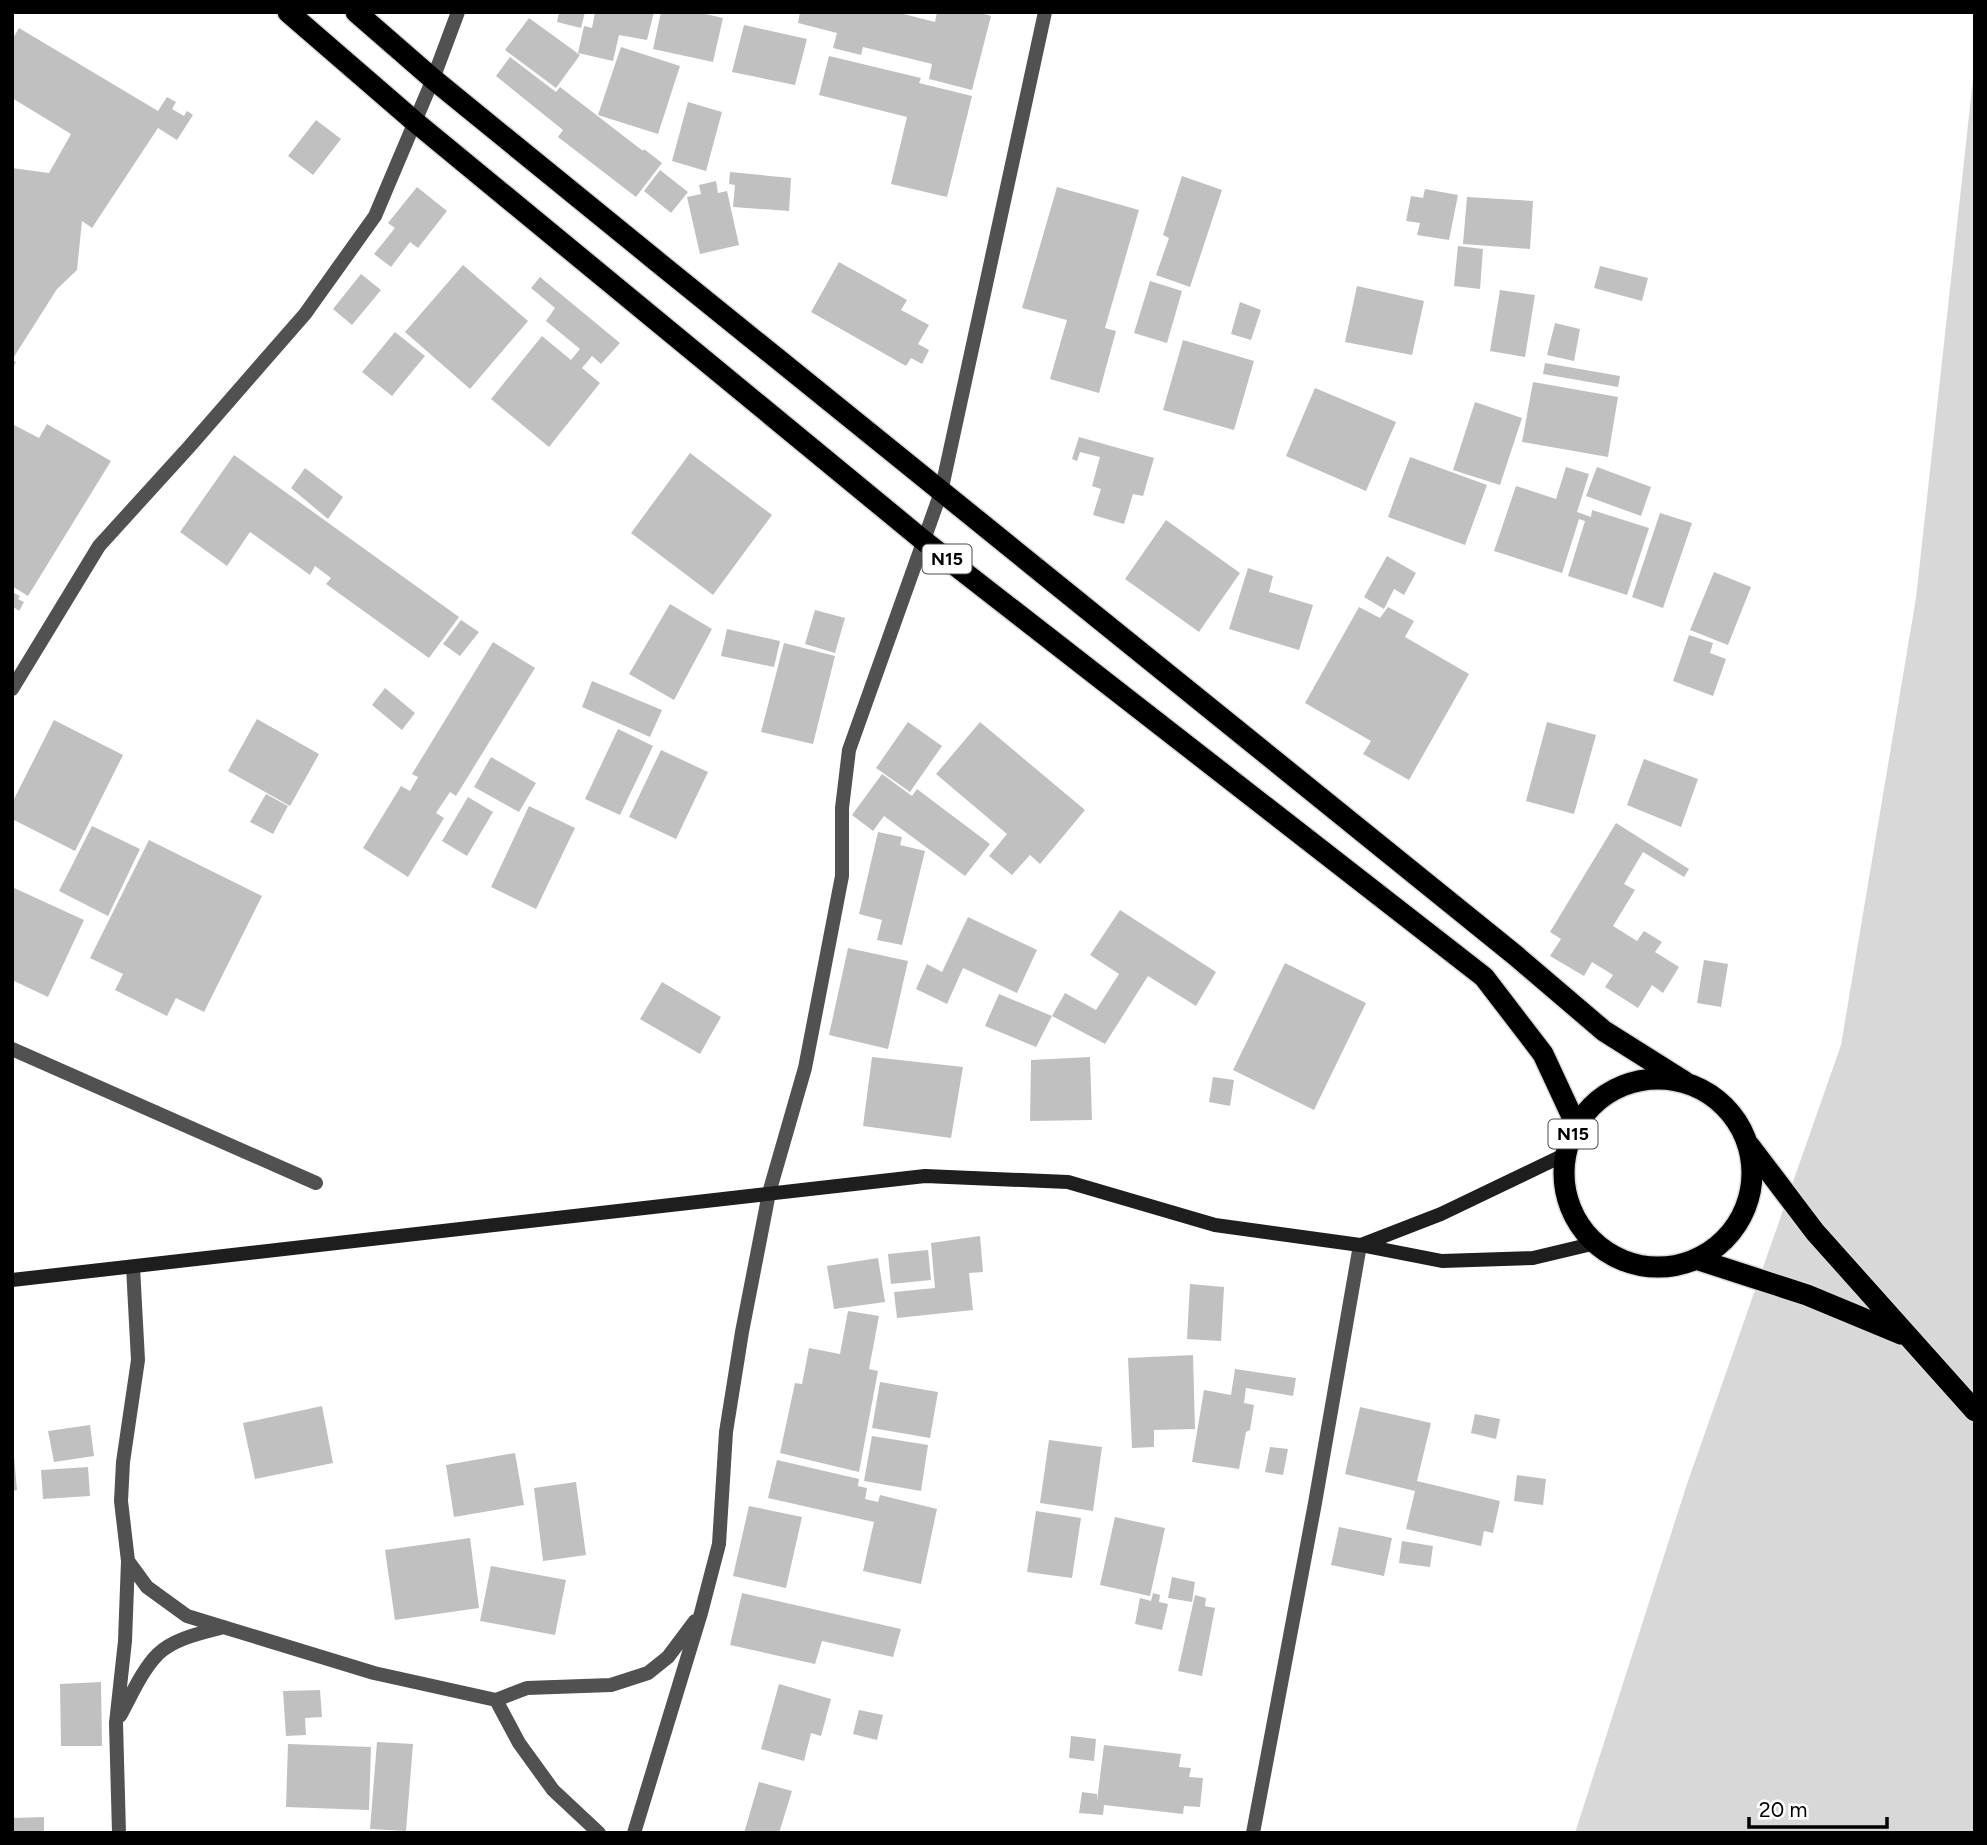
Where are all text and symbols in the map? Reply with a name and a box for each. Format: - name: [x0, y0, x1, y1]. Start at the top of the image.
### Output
- road number: N15: [922, 544, 972, 574]
- road number: N15: [1548, 1120, 1598, 1148]
- scale bar: [1749, 1786, 1887, 1830]
- text: 20 m: [1759, 1797, 1807, 1822]

